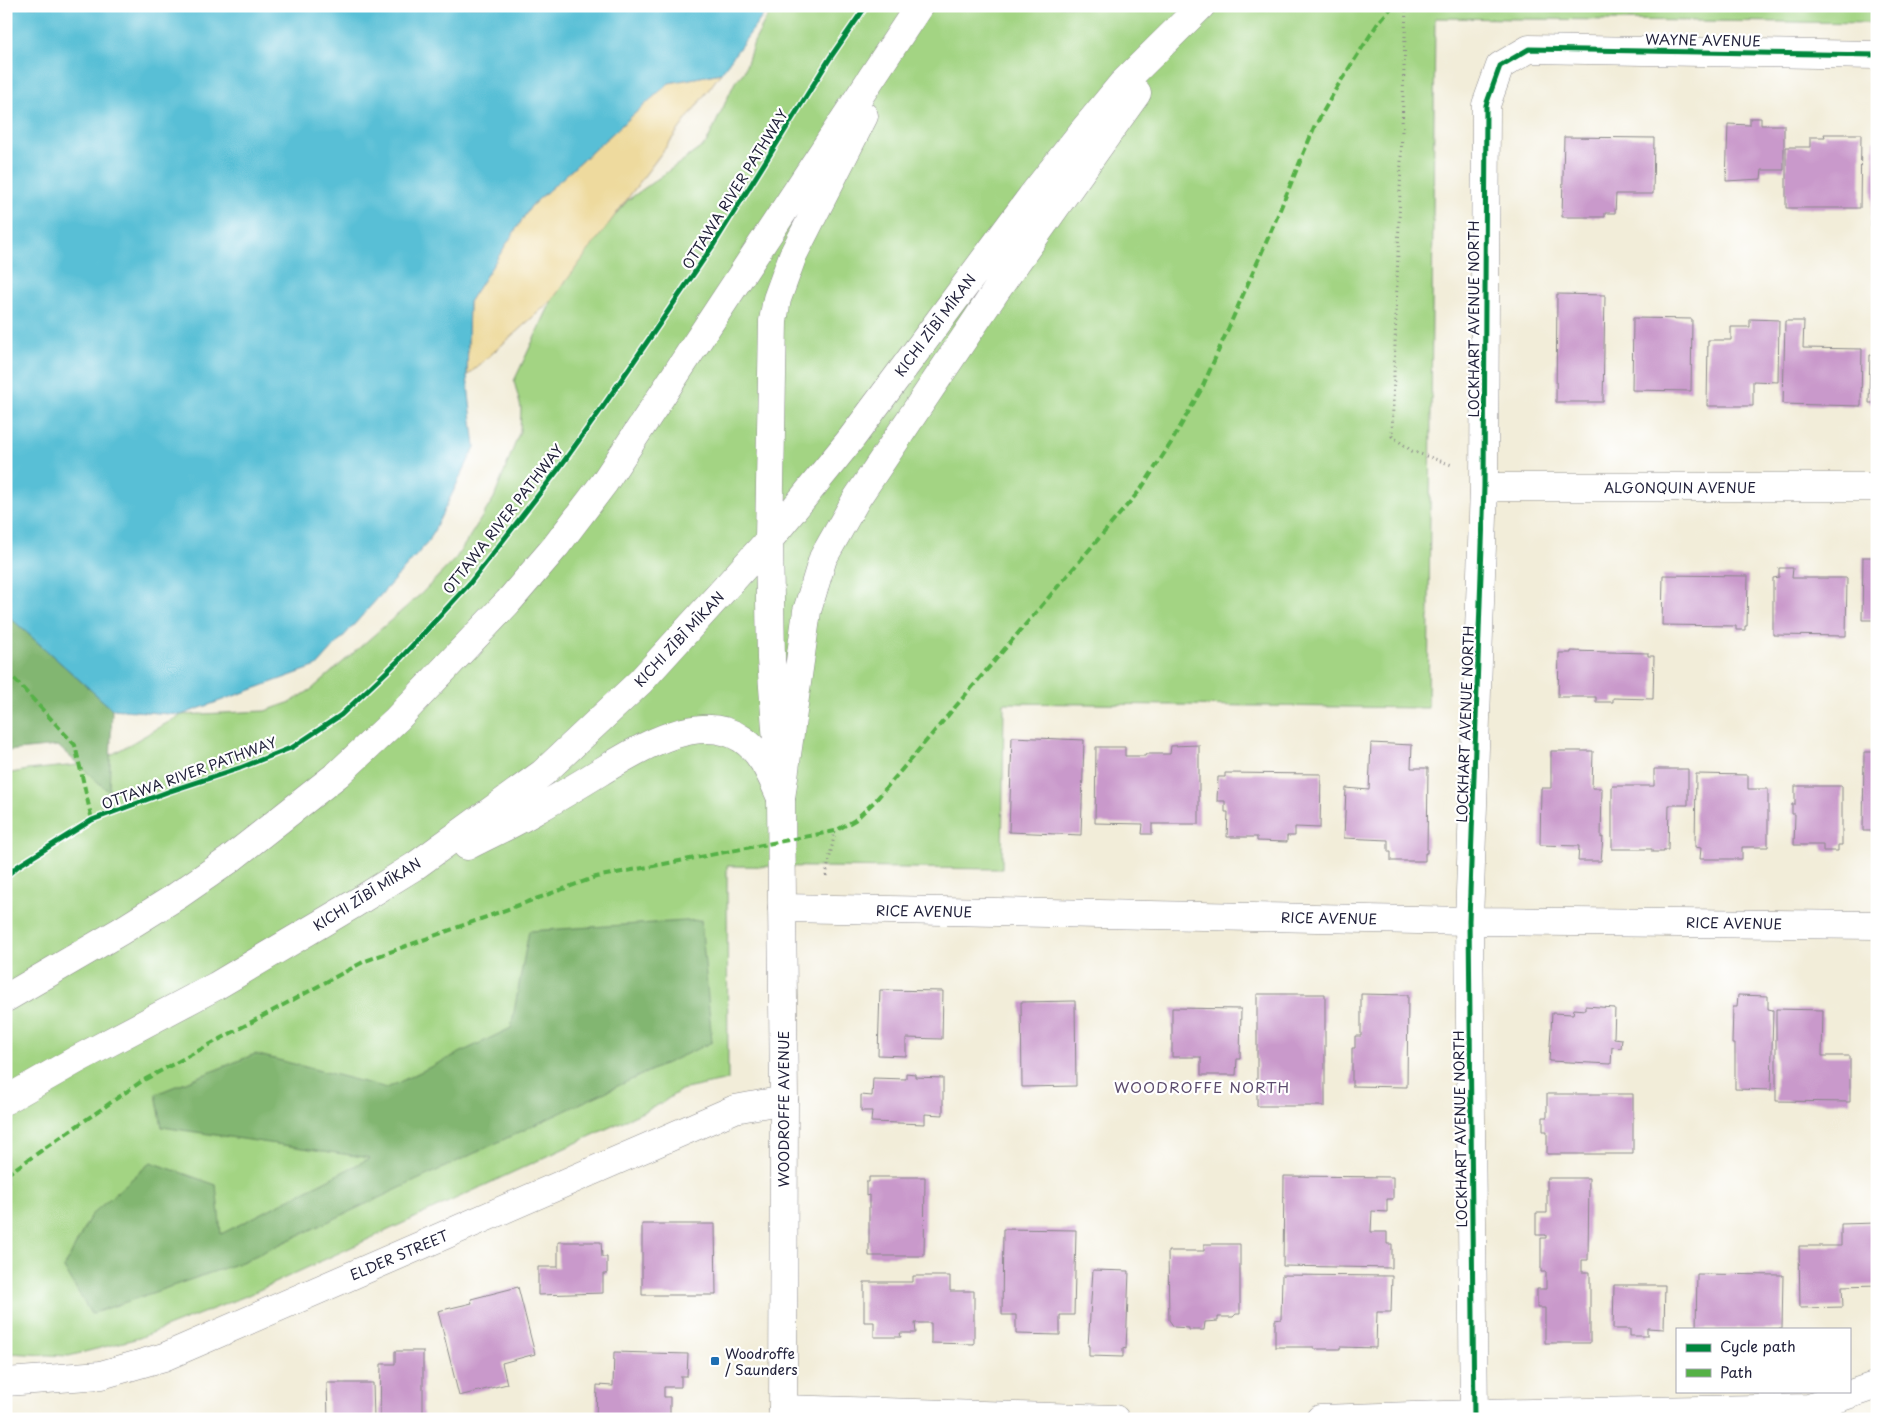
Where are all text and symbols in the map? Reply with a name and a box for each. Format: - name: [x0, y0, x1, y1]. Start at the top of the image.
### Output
- street label: WAYNE AVENUE: [1645, 28, 1761, 52]
- street label: OTTAWA RIVER PATHWAY: [677, 105, 793, 273]
- street label: LOCKHART AVENUE NORTH: [1463, 220, 1484, 418]
- street label: KICHI ZĪBĪ MĪKAN: [889, 269, 981, 381]
- street label: OTTAWA RIVER PATHWAY: [438, 440, 568, 598]
- street label: ALGONQUIN AVENUE: [1604, 477, 1756, 498]
- street label: KICHI ZĪBĪ MĪKAN: [629, 587, 729, 691]
- street label: LOCKHART AVENUE NORTH: [1451, 625, 1479, 823]
- street label: OTTAWA RIVER PATHWAY: [98, 731, 280, 815]
- street label: KICHI ZĪBĪ MĪKAN: [309, 852, 425, 936]
- street label: RICE AVENUE: [876, 900, 973, 922]
- street label: RICE AVENUE: [1281, 907, 1378, 929]
- street label: RICE AVENUE: [1686, 912, 1783, 934]
- street label: LOCKHART AVENUE NORTH: [1448, 1030, 1472, 1228]
- street label: WOODROFFE AVENUE: [773, 1031, 794, 1187]
- district label: WOODROFFE NORTH: [1114, 1075, 1290, 1098]
- street label: ELDER STREET: [346, 1225, 452, 1285]
- legend: [1676, 1328, 1850, 1392]
- text: Cycle path: [1720, 1334, 1796, 1357]
- place label: Woodroffe / Saunders: [725, 1343, 798, 1380]
- marker: Woodroffe / Saunders: [709, 1355, 721, 1367]
- text: Path: [1720, 1360, 1752, 1383]

